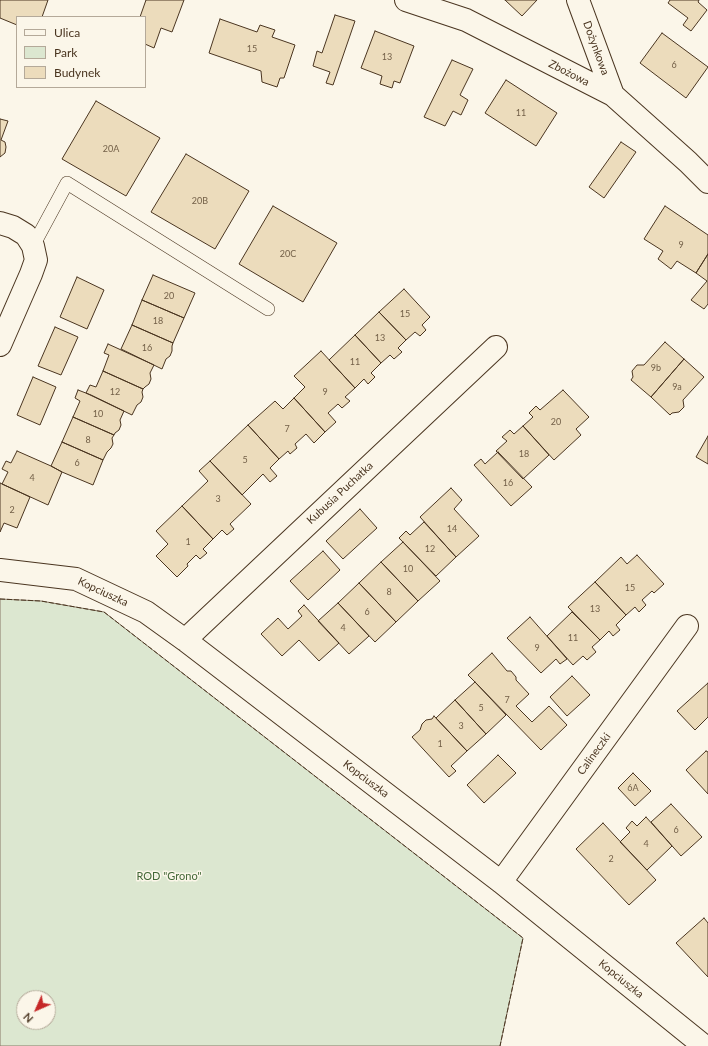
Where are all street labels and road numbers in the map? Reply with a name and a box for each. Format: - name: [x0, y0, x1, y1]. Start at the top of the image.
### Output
- street label: Dożynkowa: [580, 19, 612, 77]
- street label: Zbożowa: [546, 57, 592, 89]
- street label: Kubusia Puchatka: [304, 459, 376, 527]
- street label: Kopciuszka: [76, 575, 130, 609]
- street label: Calineczki: [574, 731, 614, 777]
- street label: Kopciuszka: [340, 757, 392, 801]
- street label: Kopciuszka: [596, 957, 646, 1001]

